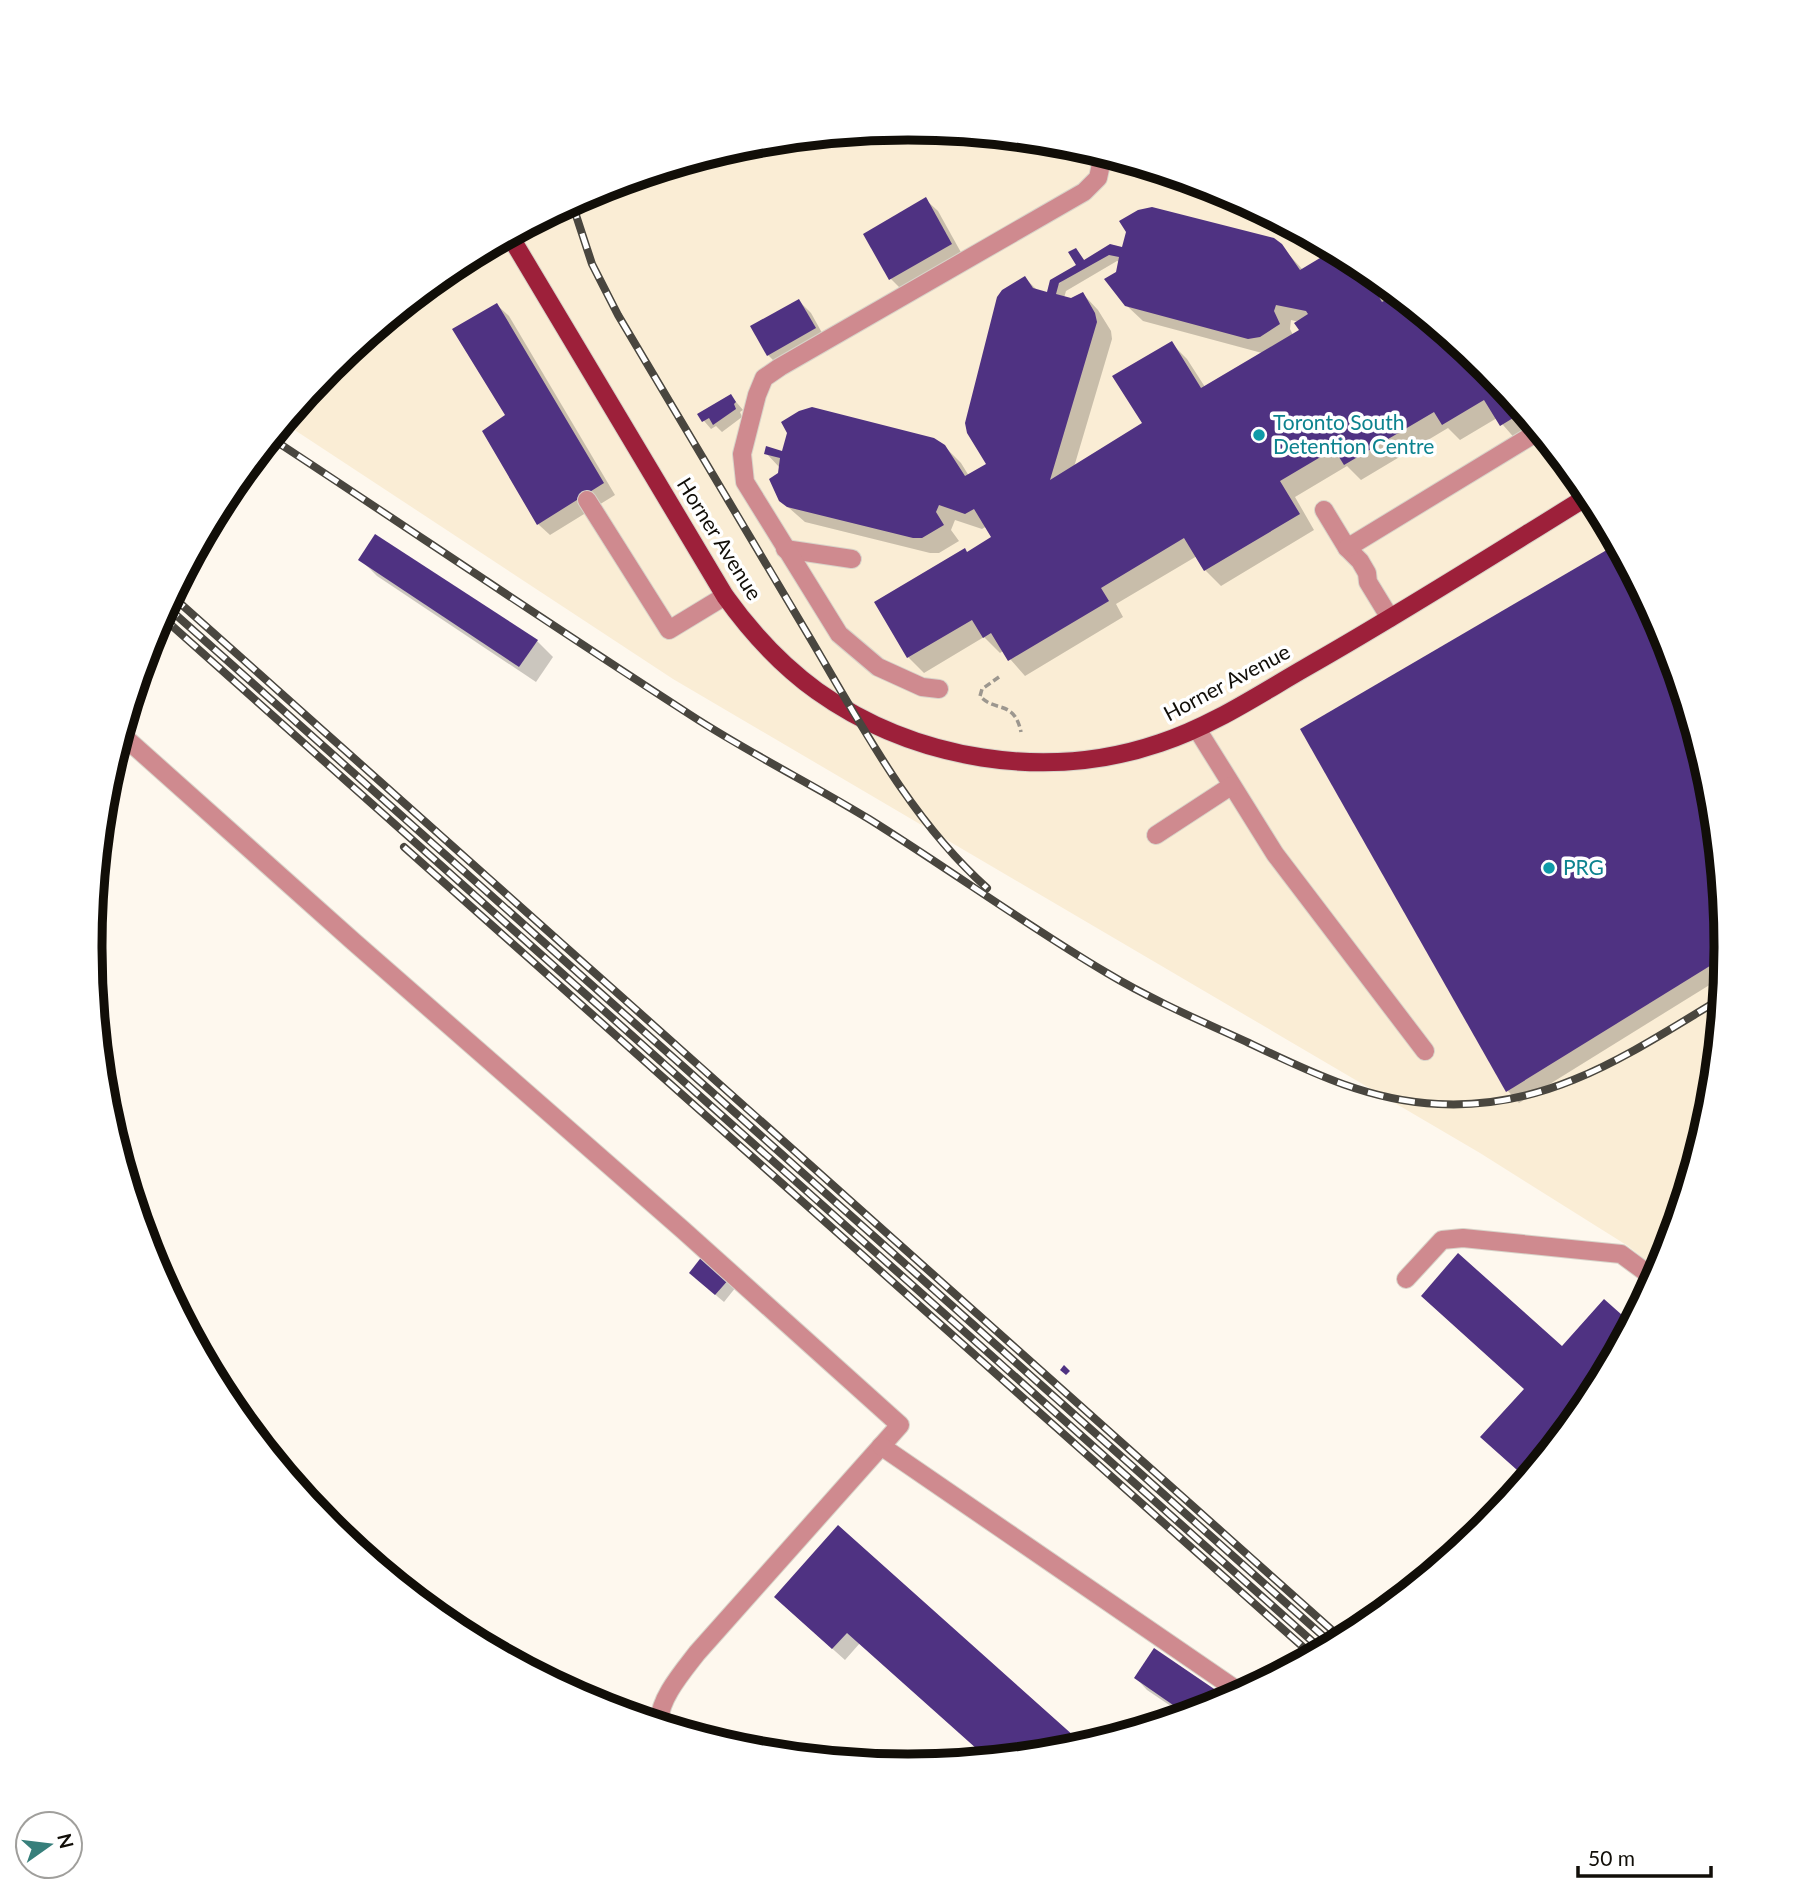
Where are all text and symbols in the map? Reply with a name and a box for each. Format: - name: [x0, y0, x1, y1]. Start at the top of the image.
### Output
- place label: Toronto South Detention Centre: [1273, 409, 1434, 458]
- marker: Toronto South Detention Centre: [1251, 427, 1267, 443]
- street label: Horner Avenue: [673, 472, 768, 604]
- street label: Horner Avenue: [1159, 638, 1294, 725]
- place label: PRG: [1563, 854, 1604, 879]
- marker: PRG: [1541, 860, 1557, 876]
- north arrow: [14, 1810, 84, 1880]
- text: N: [53, 1831, 79, 1851]
- scale bar: [1578, 1834, 1711, 1878]
- text: 50 m: [1588, 1845, 1635, 1870]

